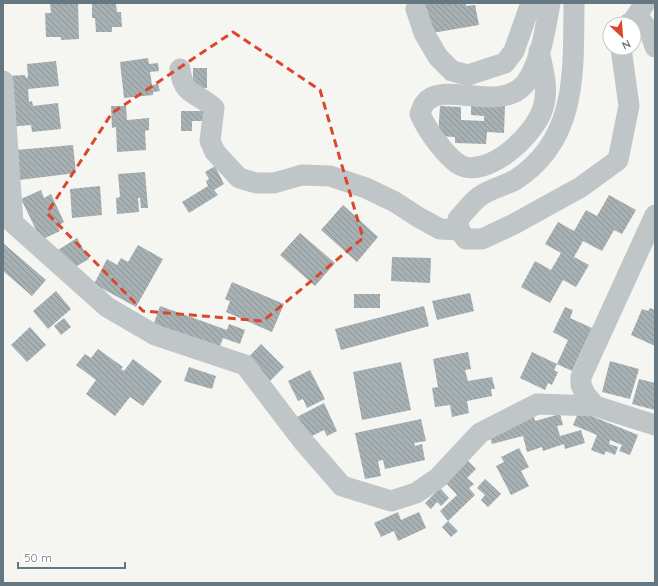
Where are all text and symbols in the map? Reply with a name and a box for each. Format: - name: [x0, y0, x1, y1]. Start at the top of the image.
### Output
- north arrow: [602, 16, 642, 56]
- text: N: [620, 37, 633, 53]
- scale bar: [18, 544, 125, 570]
- text: 50 m: [24, 550, 52, 565]

